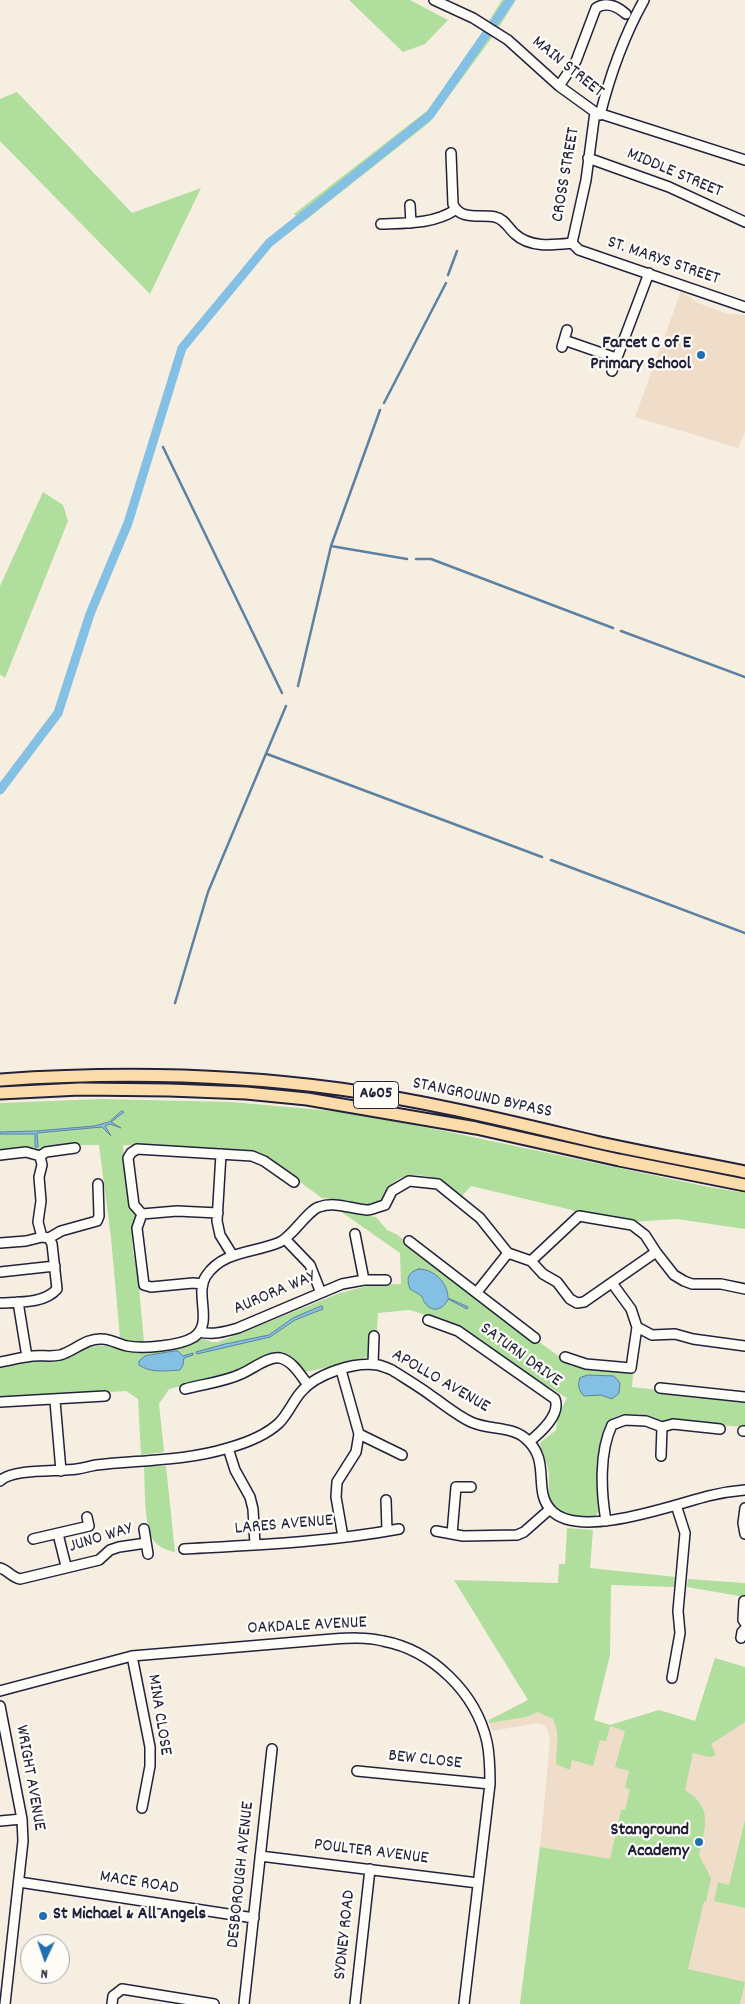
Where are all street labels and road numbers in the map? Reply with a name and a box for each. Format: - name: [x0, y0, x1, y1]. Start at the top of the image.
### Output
- street label: MAIN STREET: [527, 32, 607, 104]
- street label: CROSS STREET: [548, 126, 586, 224]
- street label: MIDDLE STREET: [623, 144, 725, 204]
- street label: ST. MARYS STREET: [604, 233, 722, 291]
- street label: STANGROUND BYPASS: [410, 1074, 554, 1124]
- road number: A605: [354, 1082, 398, 1108]
- street label: AURORA WAY: [231, 1267, 319, 1321]
- street label: SATURN DRIVE: [475, 1319, 565, 1393]
- street label: APOLLO AVENUE: [387, 1345, 493, 1419]
- street label: LARES AVENUE: [234, 1511, 334, 1541]
- street label: JUNO WAY: [67, 1519, 135, 1559]
- street label: OAKDALE AVENUE: [247, 1613, 367, 1641]
- street label: MINA CLOSE: [141, 1673, 175, 1757]
- street label: WRIGHT AVENUE: [9, 1724, 49, 1832]
- street label: BEW CLOSE: [387, 1746, 463, 1776]
- street label: DESBOROUGH AVENUE: [224, 1801, 260, 1949]
- street label: POULTER AVENUE: [313, 1835, 429, 1871]
- street label: MACE ROAD: [98, 1867, 180, 1901]
- street label: SYDNEY ROAD: [331, 1889, 361, 1981]

